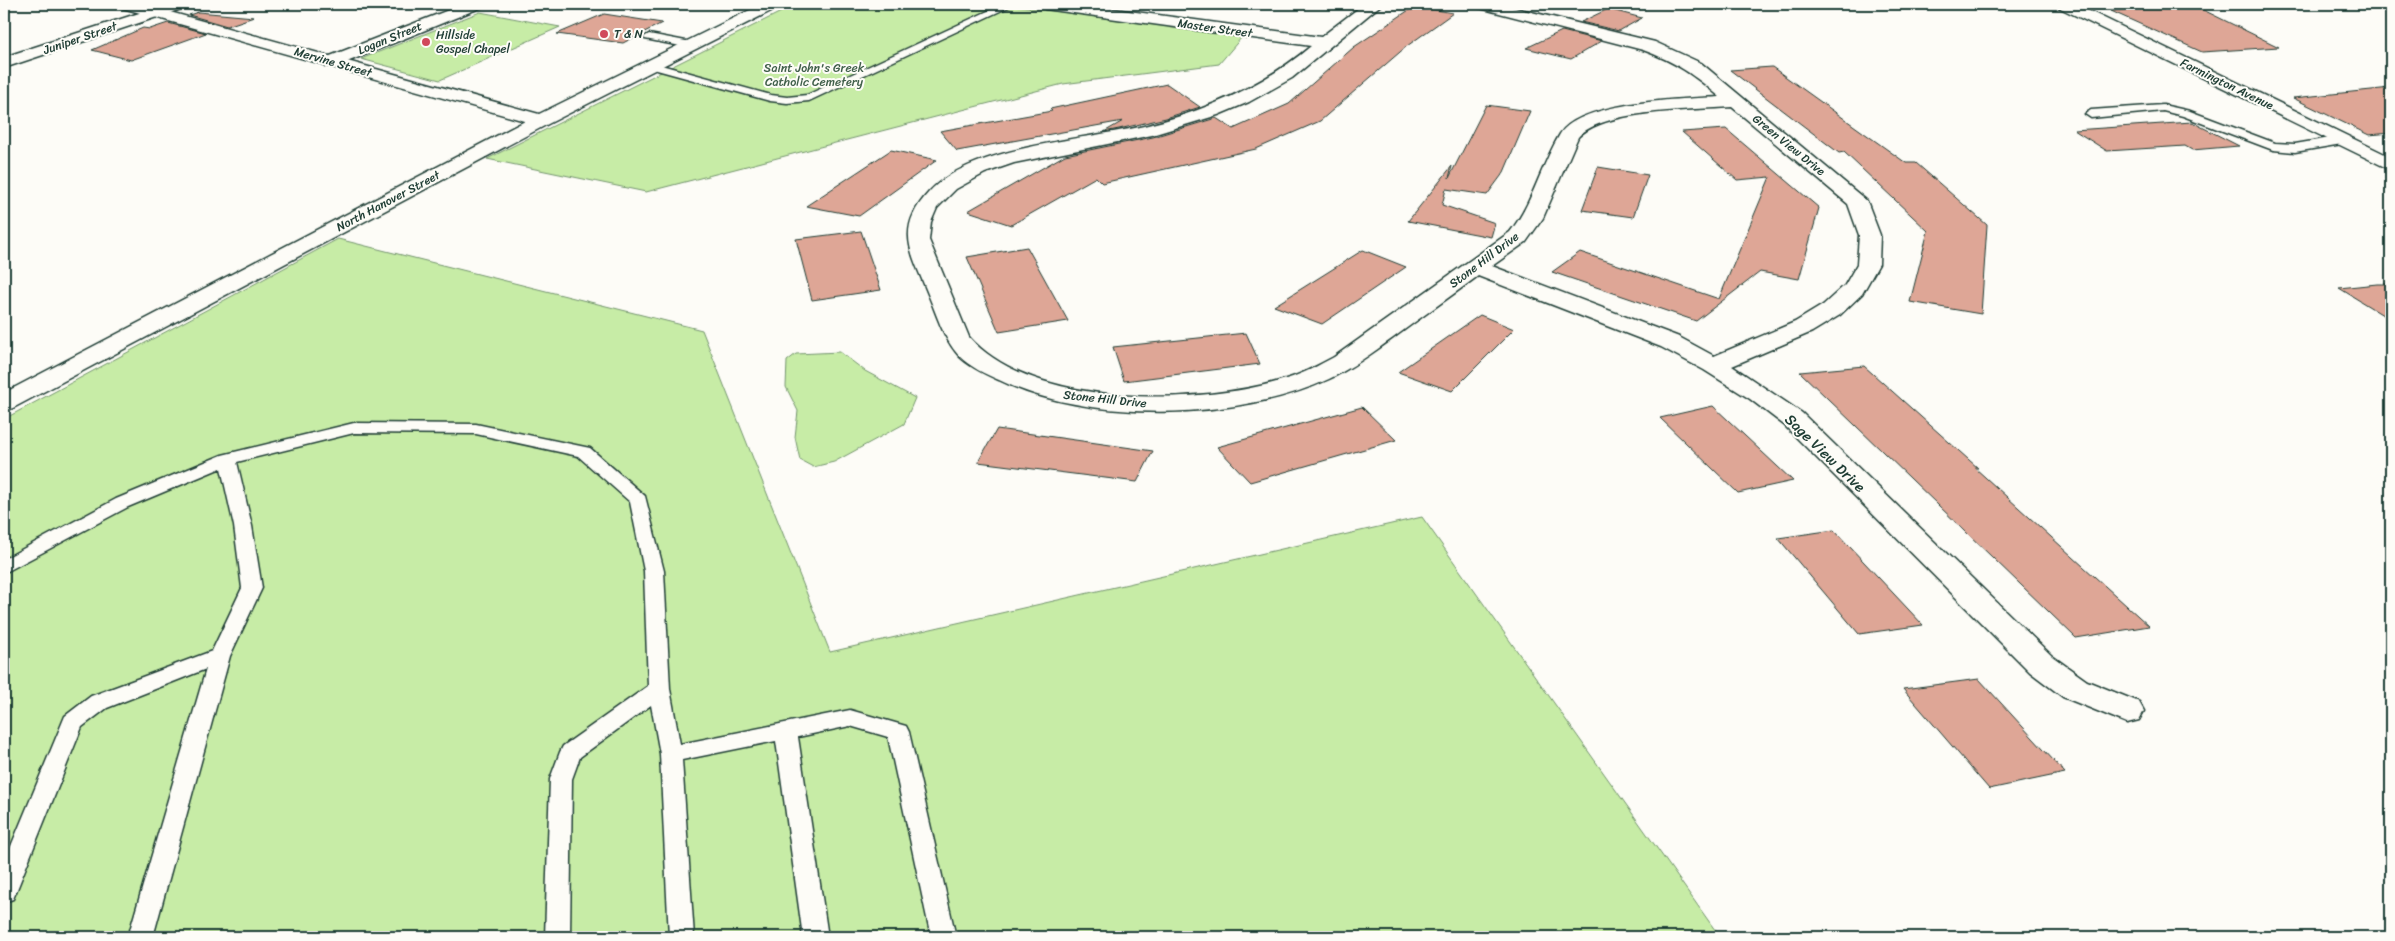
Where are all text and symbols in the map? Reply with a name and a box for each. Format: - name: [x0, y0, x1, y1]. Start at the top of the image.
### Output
- street label: Master Street: [1176, 12, 1255, 44]
- street label: Juniper Street: [39, 15, 121, 61]
- street label: Logan Street: [354, 15, 426, 61]
- place label: T & N: [614, 23, 644, 45]
- place label: Hillside Gospel Chapel: [436, 24, 510, 60]
- marker: T & N: [598, 28, 610, 40]
- marker: Hillside Gospel Chapel: [420, 36, 432, 48]
- street label: Mervine Street: [291, 40, 376, 84]
- street label: Farmington Avenue: [2176, 52, 2278, 116]
- park label: Saint John's Greek Catholic Cemetery: [764, 57, 865, 93]
- street label: Green View Drive: [1747, 108, 1831, 182]
- street label: North Hanover Street: [332, 164, 445, 238]
- street label: Stone Hill Drive: [1444, 226, 1524, 294]
- street label: Stone Hill Drive: [1062, 384, 1148, 414]
- street label: Sage View Drive: [1778, 407, 1872, 499]

